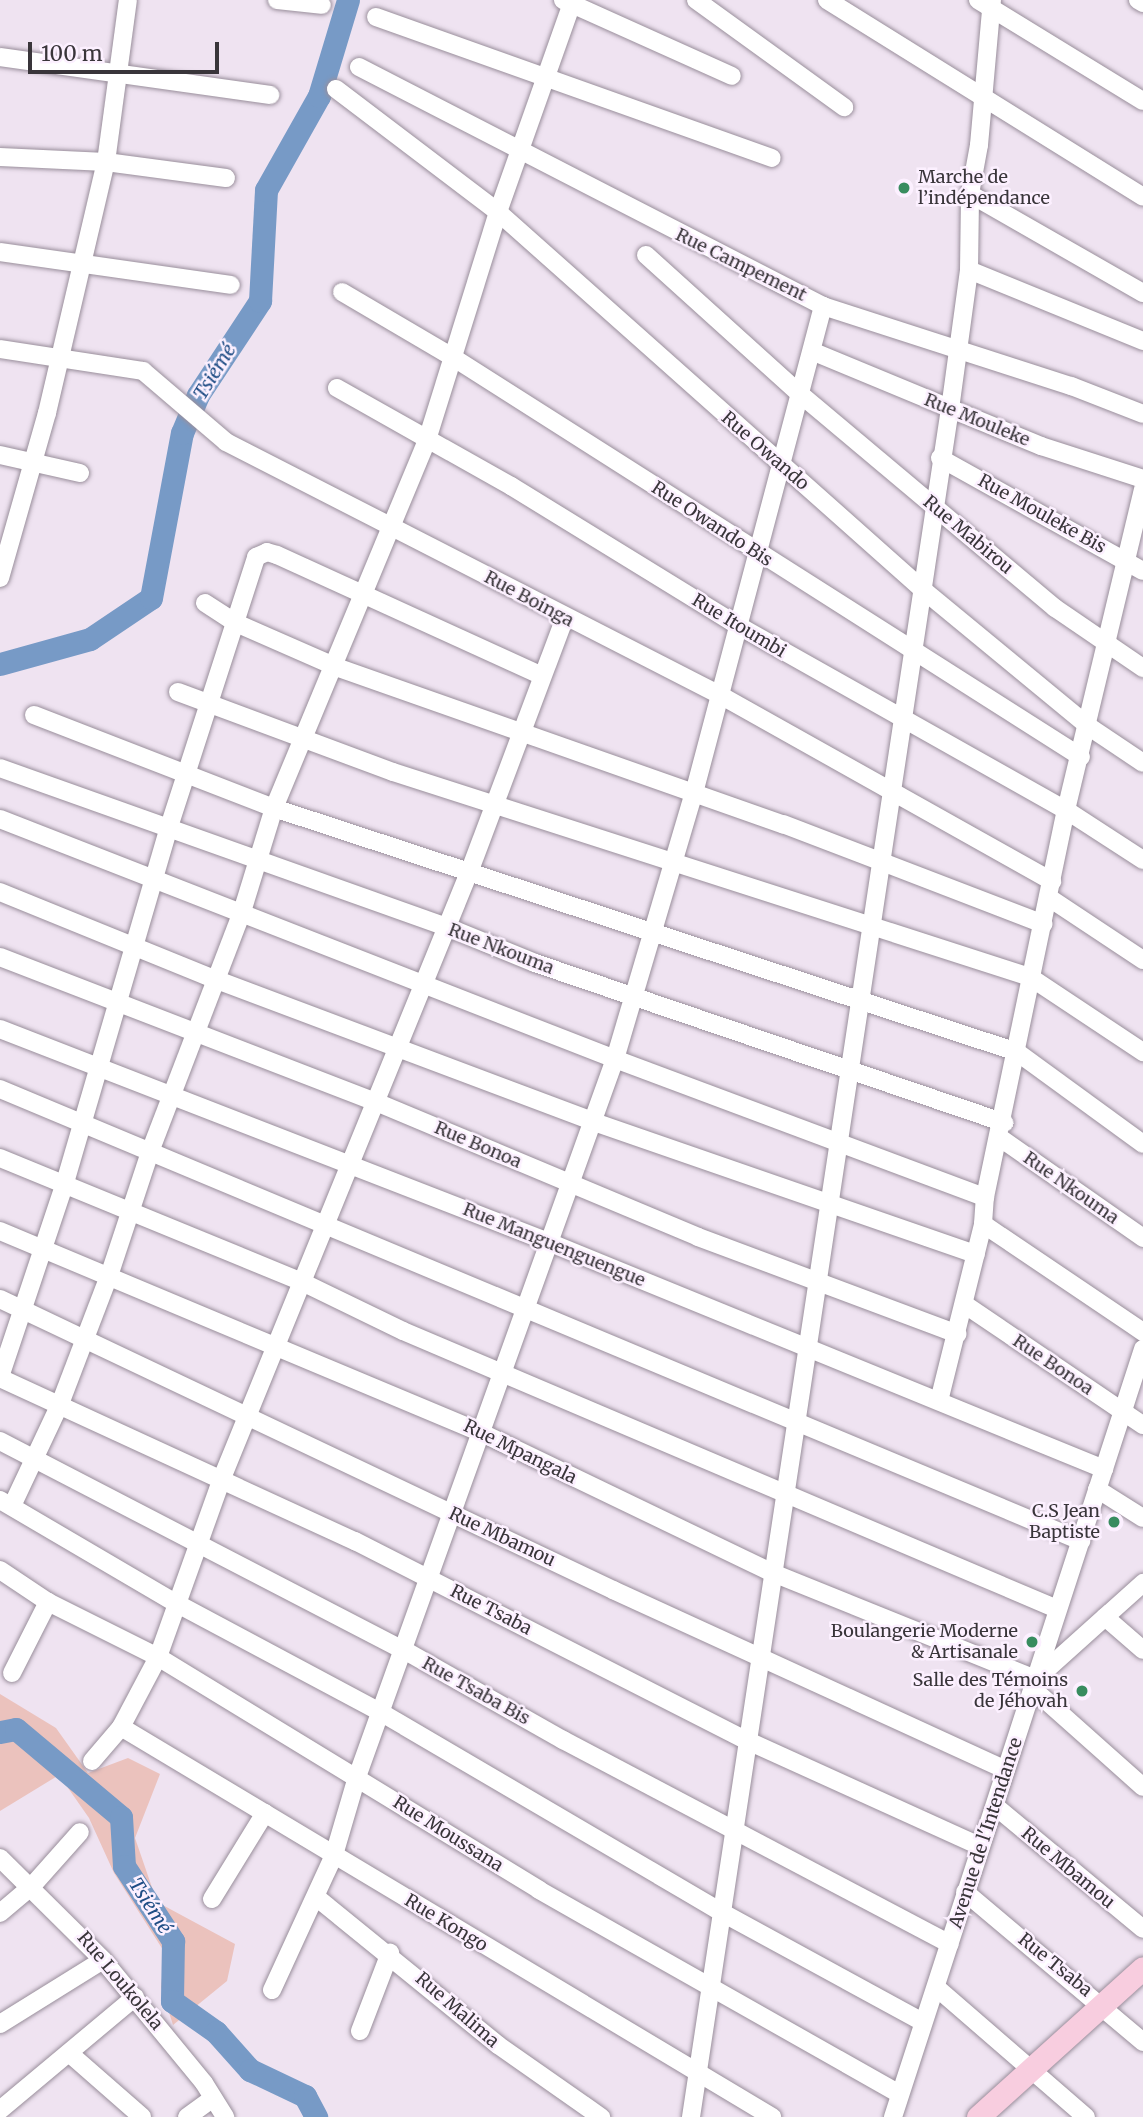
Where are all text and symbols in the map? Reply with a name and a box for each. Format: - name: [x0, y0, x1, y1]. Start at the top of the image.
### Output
- scale bar: [32, 28, 222, 72]
- text: 100 m: [41, 40, 103, 67]
- place label: Marche de l’indépendance: [918, 167, 1050, 210]
- marker: Marche de l’indépendance: [896, 180, 912, 196]
- street label: Rue Campement: [672, 224, 810, 306]
- water label: Tsiémé: [189, 340, 241, 404]
- street label: Rue Mouleke: [921, 389, 1033, 451]
- street label: Rue Owando: [717, 407, 813, 495]
- street label: Rue Mouleke Bis: [974, 470, 1110, 558]
- street label: Rue Owando Bis: [648, 477, 776, 571]
- street label: Rue Mabirou: [919, 491, 1017, 579]
- street label: Rue Boinga: [481, 566, 577, 632]
- street label: Rue Itoumbi: [688, 589, 790, 663]
- street label: Rue Nkouma: [445, 919, 557, 979]
- street label: Rue Bonoa: [431, 1117, 525, 1173]
- street label: Rue Nkouma: [1019, 1147, 1123, 1229]
- street label: Rue Manguenguengue: [460, 1199, 648, 1291]
- street label: Rue Bonoa: [1009, 1330, 1097, 1400]
- street label: Rue Mpangala: [460, 1415, 580, 1489]
- place label: C.S Jean Baptiste: [1029, 1501, 1100, 1544]
- street label: Rue Mbamou: [445, 1503, 559, 1571]
- marker: C.S Jean Baptiste: [1106, 1514, 1122, 1530]
- street label: Rue Tsaba: [447, 1580, 535, 1640]
- place label: Boulangerie Moderne & Artisanale: [831, 1621, 1018, 1664]
- marker: Boulangerie Moderne & Artisanale: [1024, 1634, 1040, 1650]
- street label: Rue Tsaba Bis: [418, 1653, 534, 1729]
- place label: Salle des Témoins de Jéhovah: [913, 1670, 1068, 1712]
- marker: Salle des Témoins de Jéhovah: [1074, 1683, 1090, 1699]
- street label: Avenue de l'Intendance: [945, 1735, 1027, 1931]
- street label: Rue Moussana: [389, 1792, 507, 1876]
- street label: Rue Mbamou: [1017, 1823, 1119, 1913]
- water label: Tsiémé: [124, 1874, 176, 1938]
- street label: Rue Kongo: [401, 1890, 491, 1956]
- street label: Rue Loukolela: [73, 1927, 167, 2035]
- street label: Rue Tsaba: [1014, 1929, 1096, 2001]
- street label: Rue Malima: [411, 1968, 503, 2052]

